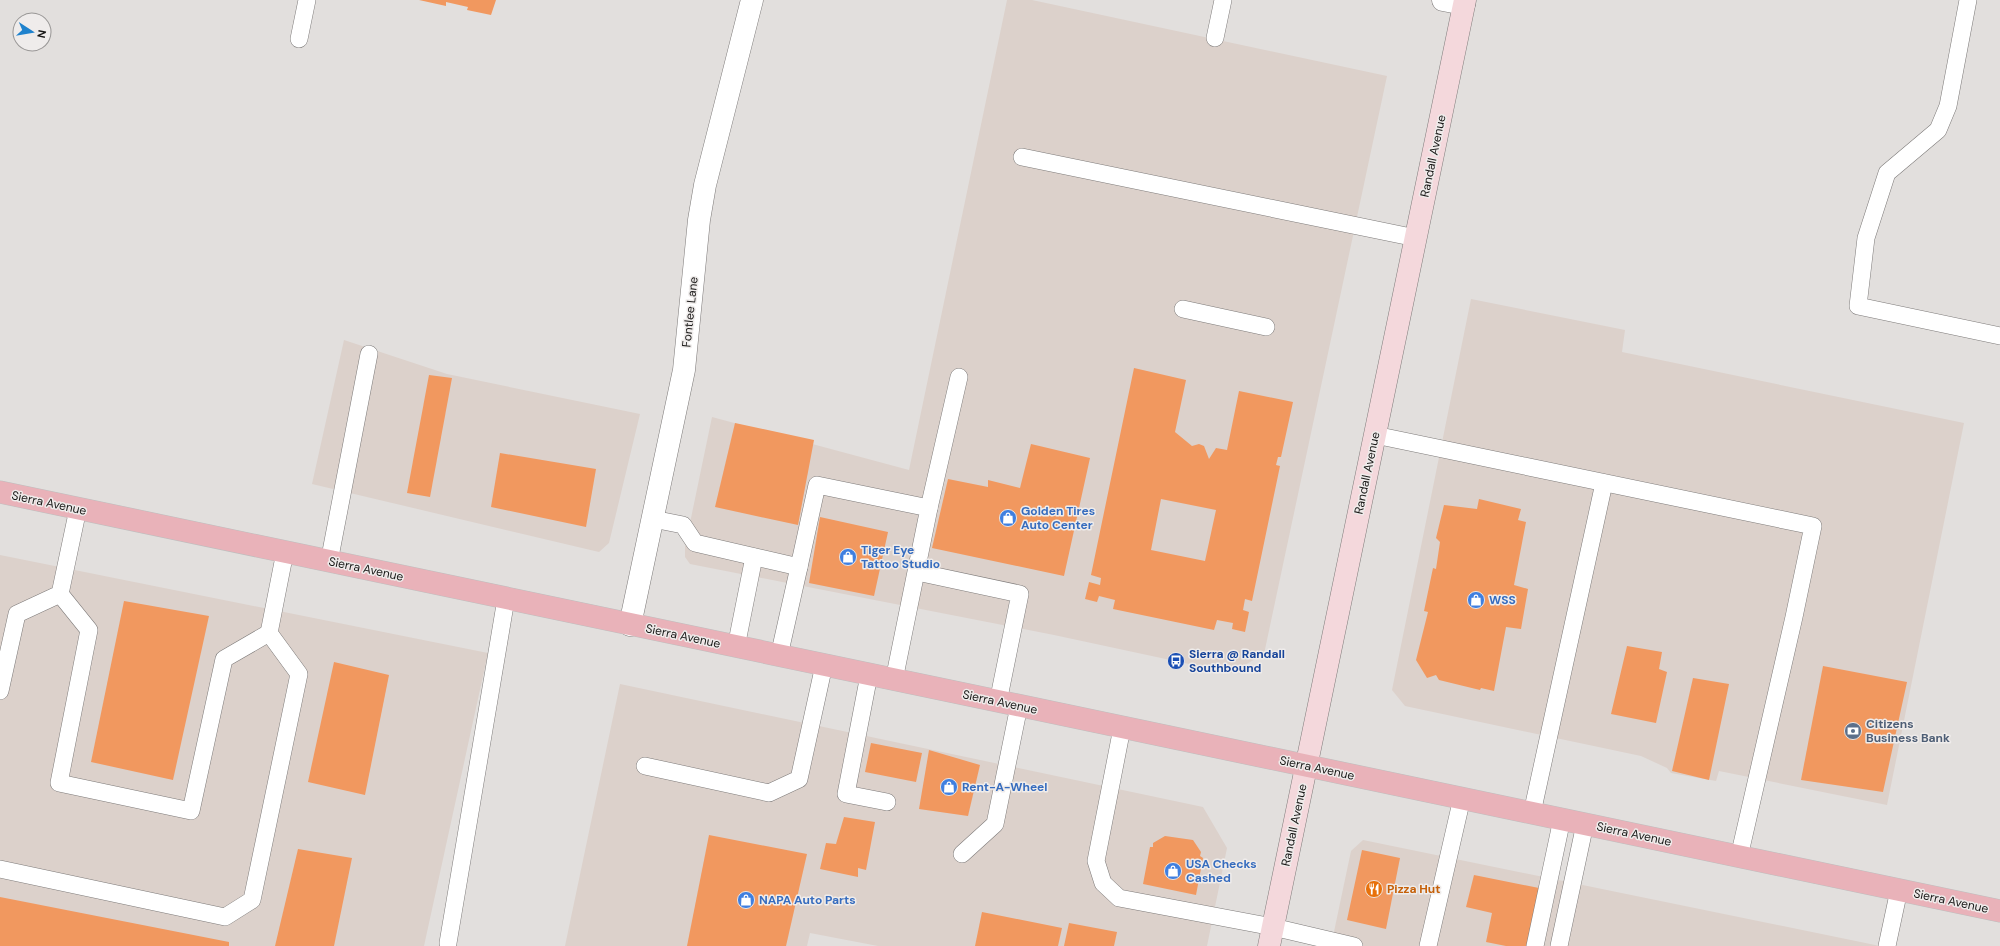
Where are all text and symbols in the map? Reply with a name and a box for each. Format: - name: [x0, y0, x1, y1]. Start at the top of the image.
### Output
- north arrow: [12, 12, 52, 52]
- text: N: [34, 29, 49, 39]
- street label: Randall Avenue: [1416, 113, 1450, 199]
- street label: Fontlee Lane: [678, 276, 702, 348]
- street label: Randall Avenue: [1350, 430, 1384, 516]
- street label: Sierra Avenue: [10, 487, 88, 519]
- place label: Golden Tires Auto Center: [1021, 503, 1095, 533]
- shop icon: Golden Tires Auto Center: [998, 508, 1018, 528]
- place label: Tiger Eye Tattoo Studio: [861, 542, 940, 572]
- shop icon: Tiger Eye Tattoo Studio: [838, 547, 858, 567]
- street label: Sierra Avenue: [327, 553, 405, 585]
- shop icon: WSS: [1466, 590, 1486, 610]
- place label: WSS: [1489, 592, 1516, 608]
- street label: Sierra Avenue: [644, 620, 722, 652]
- place label: Sierra @ Randall Southbound: [1189, 646, 1285, 676]
- bus stop icon: Sierra @ Randall Southbound: [1166, 651, 1186, 671]
- street label: Sierra Avenue: [961, 686, 1039, 718]
- place label: Citizens Business Bank: [1866, 716, 1950, 746]
- bank icon: Citizens Business Bank: [1843, 721, 1863, 741]
- street label: Sierra Avenue: [1278, 752, 1356, 784]
- shop icon: Rent-A-Wheel: [939, 777, 959, 797]
- place label: Rent-A-Wheel: [962, 779, 1048, 795]
- street label: Randall Avenue: [1277, 782, 1311, 868]
- street label: Sierra Avenue: [1595, 818, 1673, 850]
- place label: USA Checks Cashed: [1186, 856, 1257, 886]
- shop icon: USA Checks Cashed: [1163, 861, 1183, 881]
- restaurant icon: Pizza Hut: [1364, 879, 1384, 899]
- place label: Pizza Hut: [1387, 881, 1440, 897]
- street label: Sierra Avenue: [1912, 885, 1990, 917]
- shop icon: NAPA Auto Parts: [736, 890, 756, 910]
- place label: NAPA Auto Parts: [759, 892, 856, 908]

